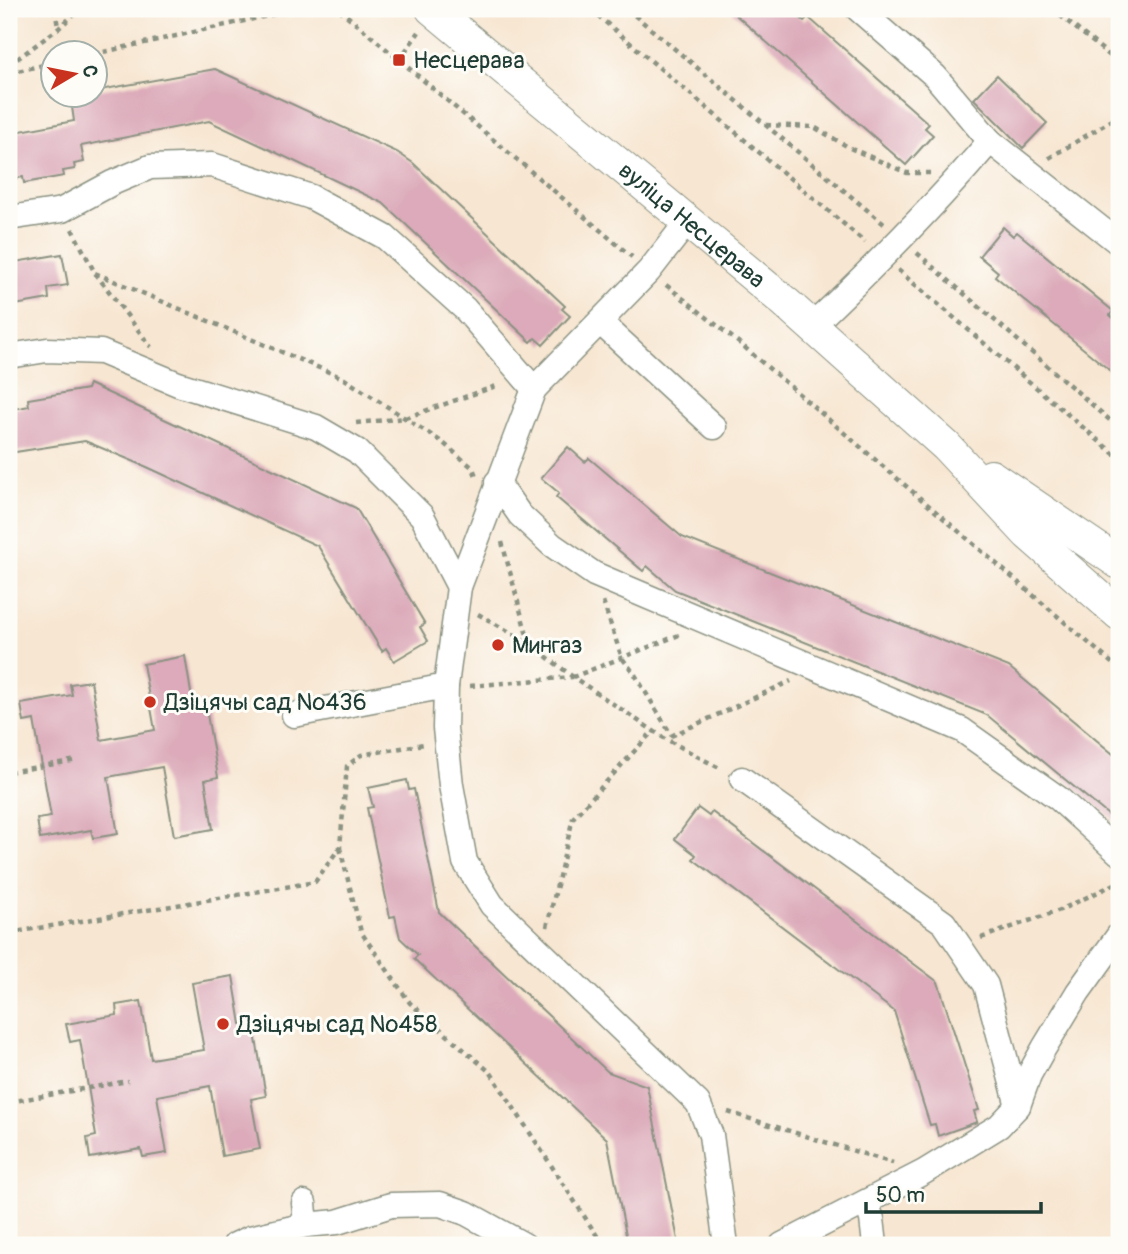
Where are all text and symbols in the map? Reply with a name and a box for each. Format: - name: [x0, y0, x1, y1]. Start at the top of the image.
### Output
- north arrow: [38, 38, 108, 108]
- place label: Несцерава: [413, 46, 525, 75]
- marker: Несцерава: [391, 52, 407, 68]
- text: С: [77, 63, 103, 79]
- street label: вуліца Несцерава: [612, 156, 771, 295]
- place label: Мингаз: [512, 631, 583, 660]
- marker: Мингаз: [490, 637, 506, 653]
- place label: Дзіцячы сад №436: [163, 688, 367, 717]
- marker: Дзіцячы сад №436: [142, 694, 158, 710]
- place label: Дзіцячы сад №458: [236, 1010, 437, 1039]
- marker: Дзіцячы сад №458: [215, 1016, 231, 1032]
- scale bar: [866, 1170, 1040, 1214]
- text: 50 m: [876, 1182, 925, 1209]

